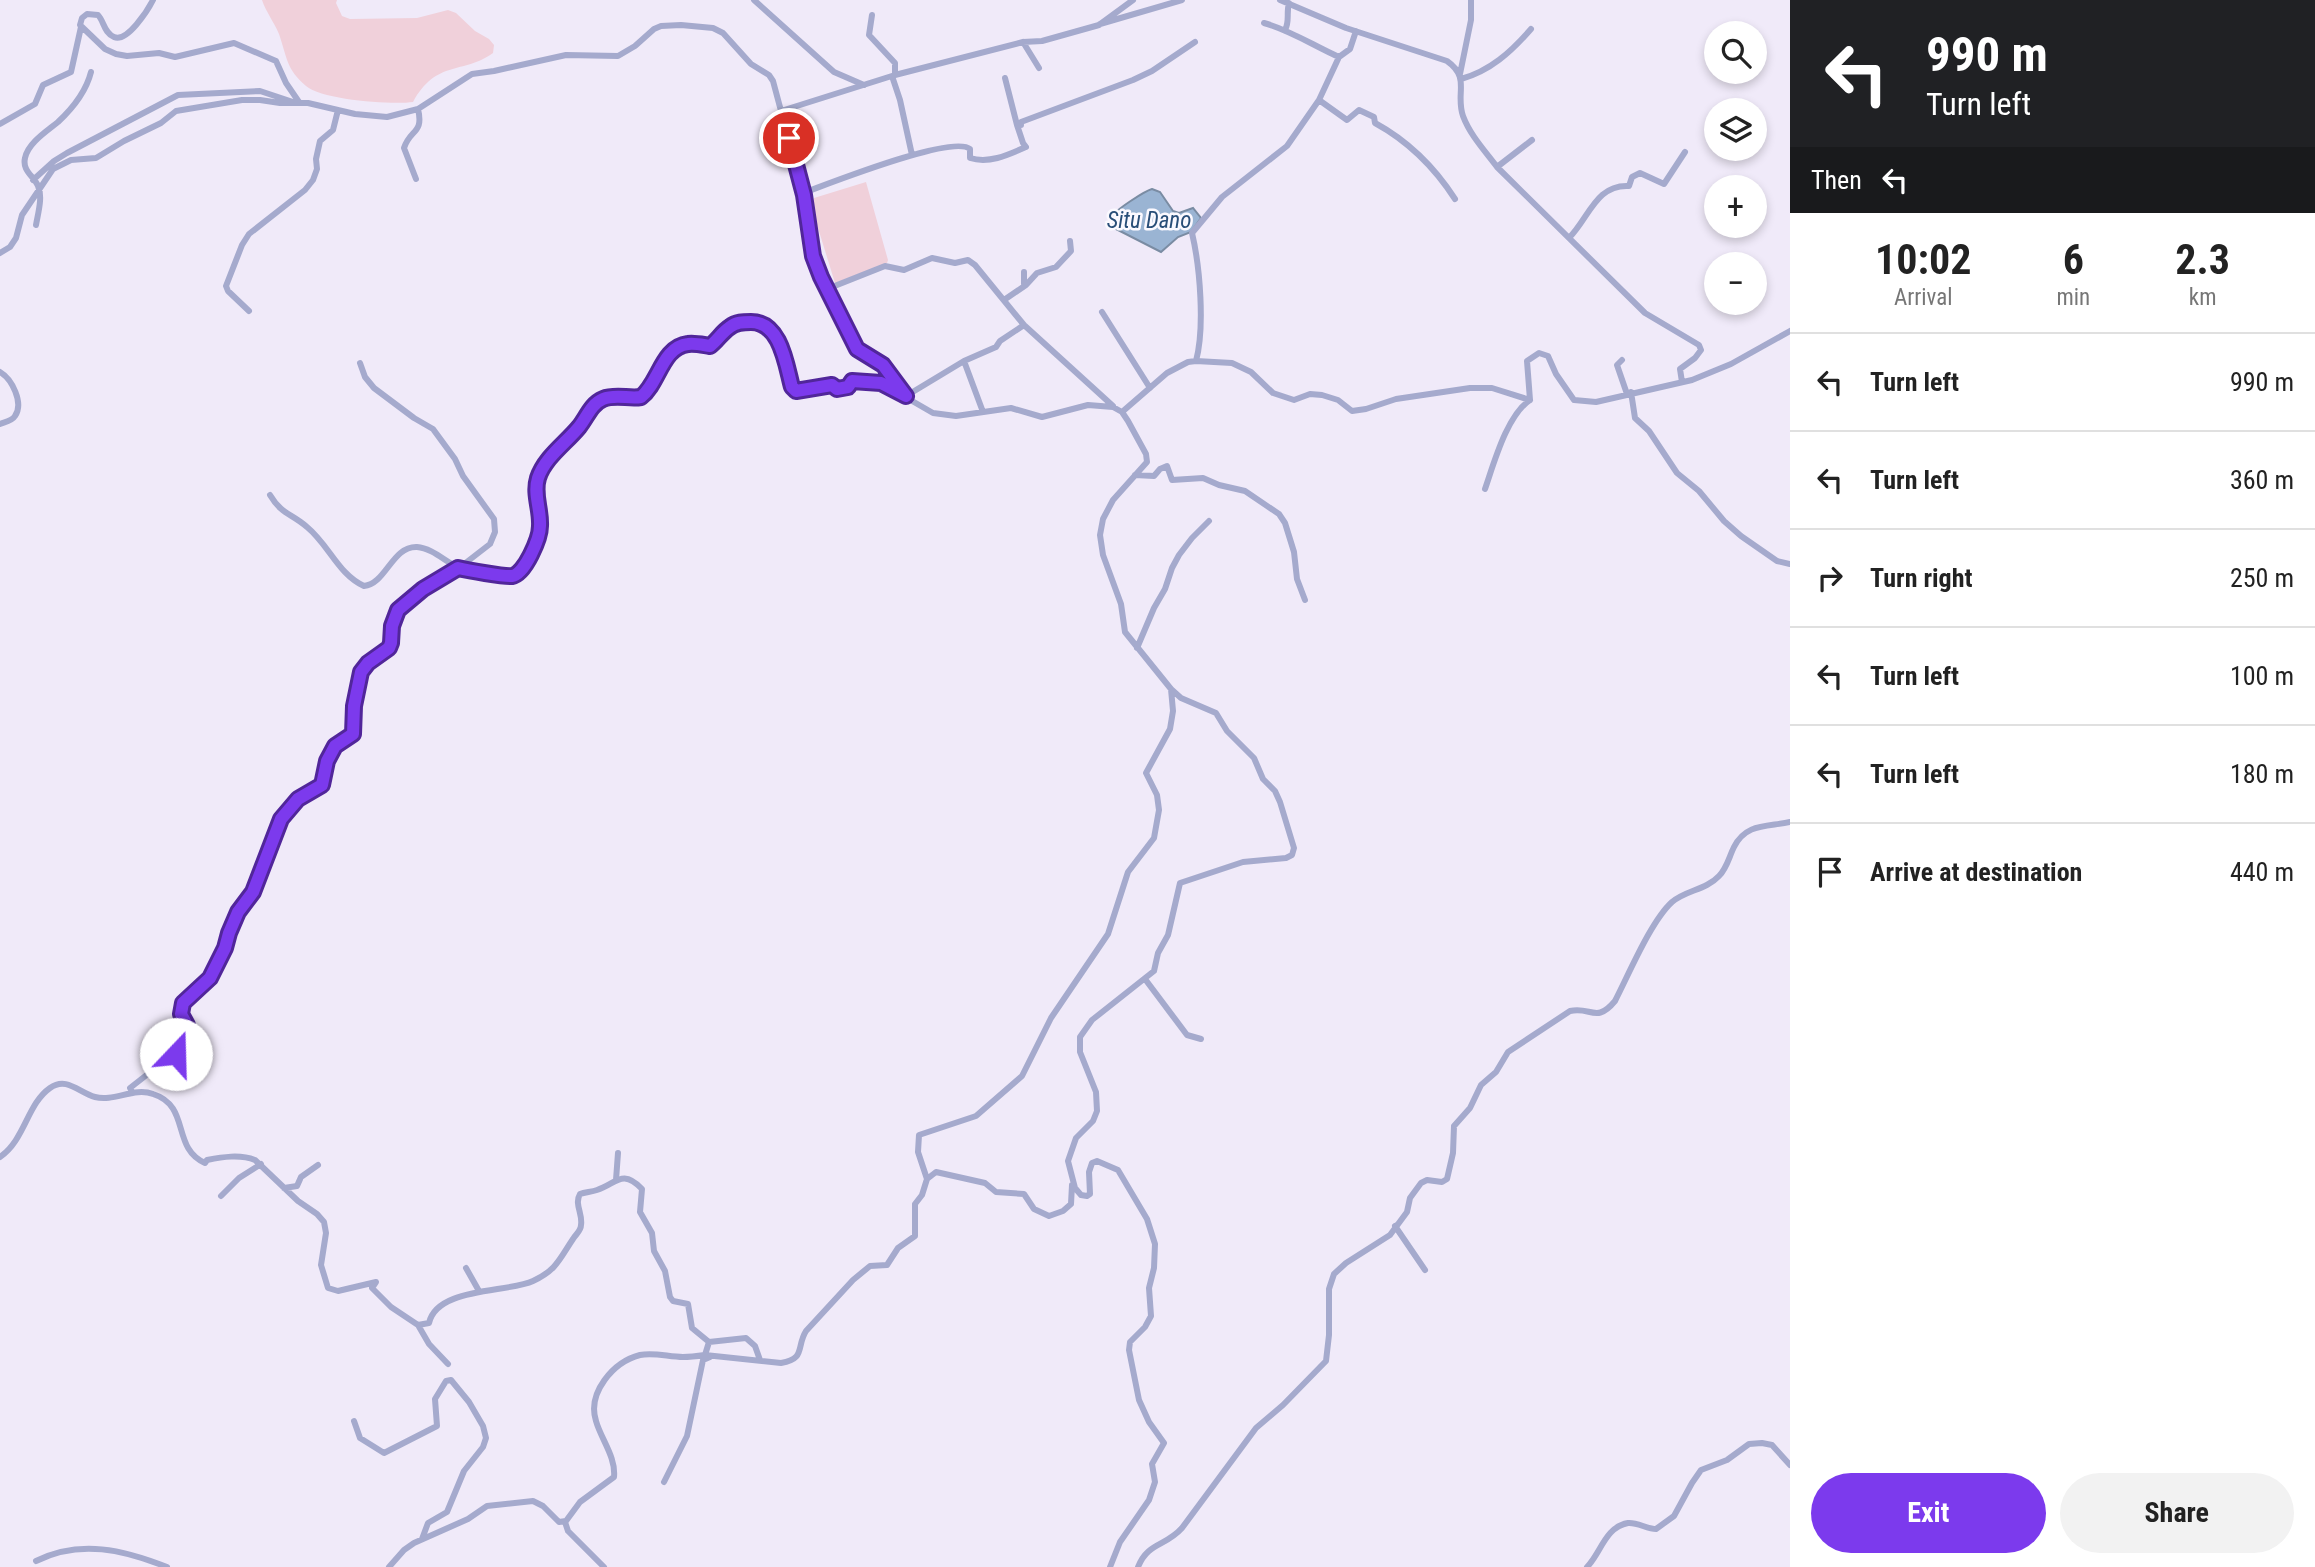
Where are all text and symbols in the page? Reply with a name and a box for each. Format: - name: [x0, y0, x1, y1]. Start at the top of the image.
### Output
- map controls: [1704, 21, 1767, 315]
- button: search: [1704, 21, 1767, 84]
- text: 990 m: [1926, 26, 2048, 83]
- icon: left: [1811, 28, 1902, 119]
- text: Turn left: [1926, 85, 2031, 123]
- button: layers: [1704, 98, 1767, 161]
- pin: [759, 108, 819, 168]
- icon: arrive: [770, 119, 808, 157]
- icon: left: [1876, 161, 1914, 199]
- text: Then: [1811, 165, 1862, 195]
- button: +: [1704, 175, 1767, 238]
- water label: Situ Dano: [1107, 207, 1191, 234]
- text: 10:02: [1875, 235, 1971, 284]
- text: 6: [2063, 235, 2084, 284]
- text: 2.3: [2175, 235, 2230, 284]
- button: −: [1704, 252, 1767, 315]
- text: Arrival: [1894, 284, 1953, 311]
- text: min: [2056, 284, 2090, 311]
- text: km: [2189, 284, 2216, 311]
- icon: left: [1811, 363, 1849, 401]
- text: Turn left: [1870, 367, 1959, 397]
- text: 990 m: [2230, 367, 2294, 397]
- icon: left: [1811, 461, 1849, 499]
- text: Turn left: [1870, 465, 1959, 495]
- text: 360 m: [2230, 465, 2294, 495]
- icon: right: [1811, 559, 1849, 597]
- text: Turn right: [1870, 563, 1972, 593]
- text: 250 m: [2230, 563, 2294, 593]
- icon: left: [1811, 657, 1849, 695]
- text: Turn left: [1870, 661, 1959, 691]
- text: 100 m: [2230, 661, 2294, 691]
- icon: left: [1811, 755, 1849, 793]
- text: Turn left: [1870, 759, 1959, 789]
- text: 180 m: [2230, 759, 2294, 789]
- icon: arrive: [1811, 853, 1849, 891]
- text: Arrive at destination: [1870, 857, 2082, 887]
- text: 440 m: [2230, 857, 2294, 887]
- position arrow: [139, 1017, 213, 1091]
- button: Exit: [1811, 1473, 2046, 1553]
- button: Share: [2060, 1473, 2294, 1553]

